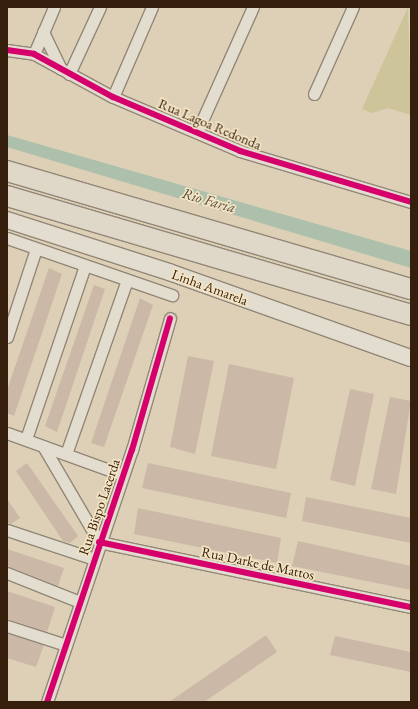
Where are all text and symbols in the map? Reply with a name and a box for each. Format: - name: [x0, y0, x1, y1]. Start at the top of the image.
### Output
- street label: Rua Lagoa Redonda: [156, 95, 264, 153]
- water label: Rio Faria: [180, 184, 238, 216]
- street label: Linha Amarela: [170, 265, 250, 309]
- street label: Rua Bispo Lacerda: [75, 457, 123, 557]
- street label: Rua Darke de Mattos: [200, 543, 316, 583]

